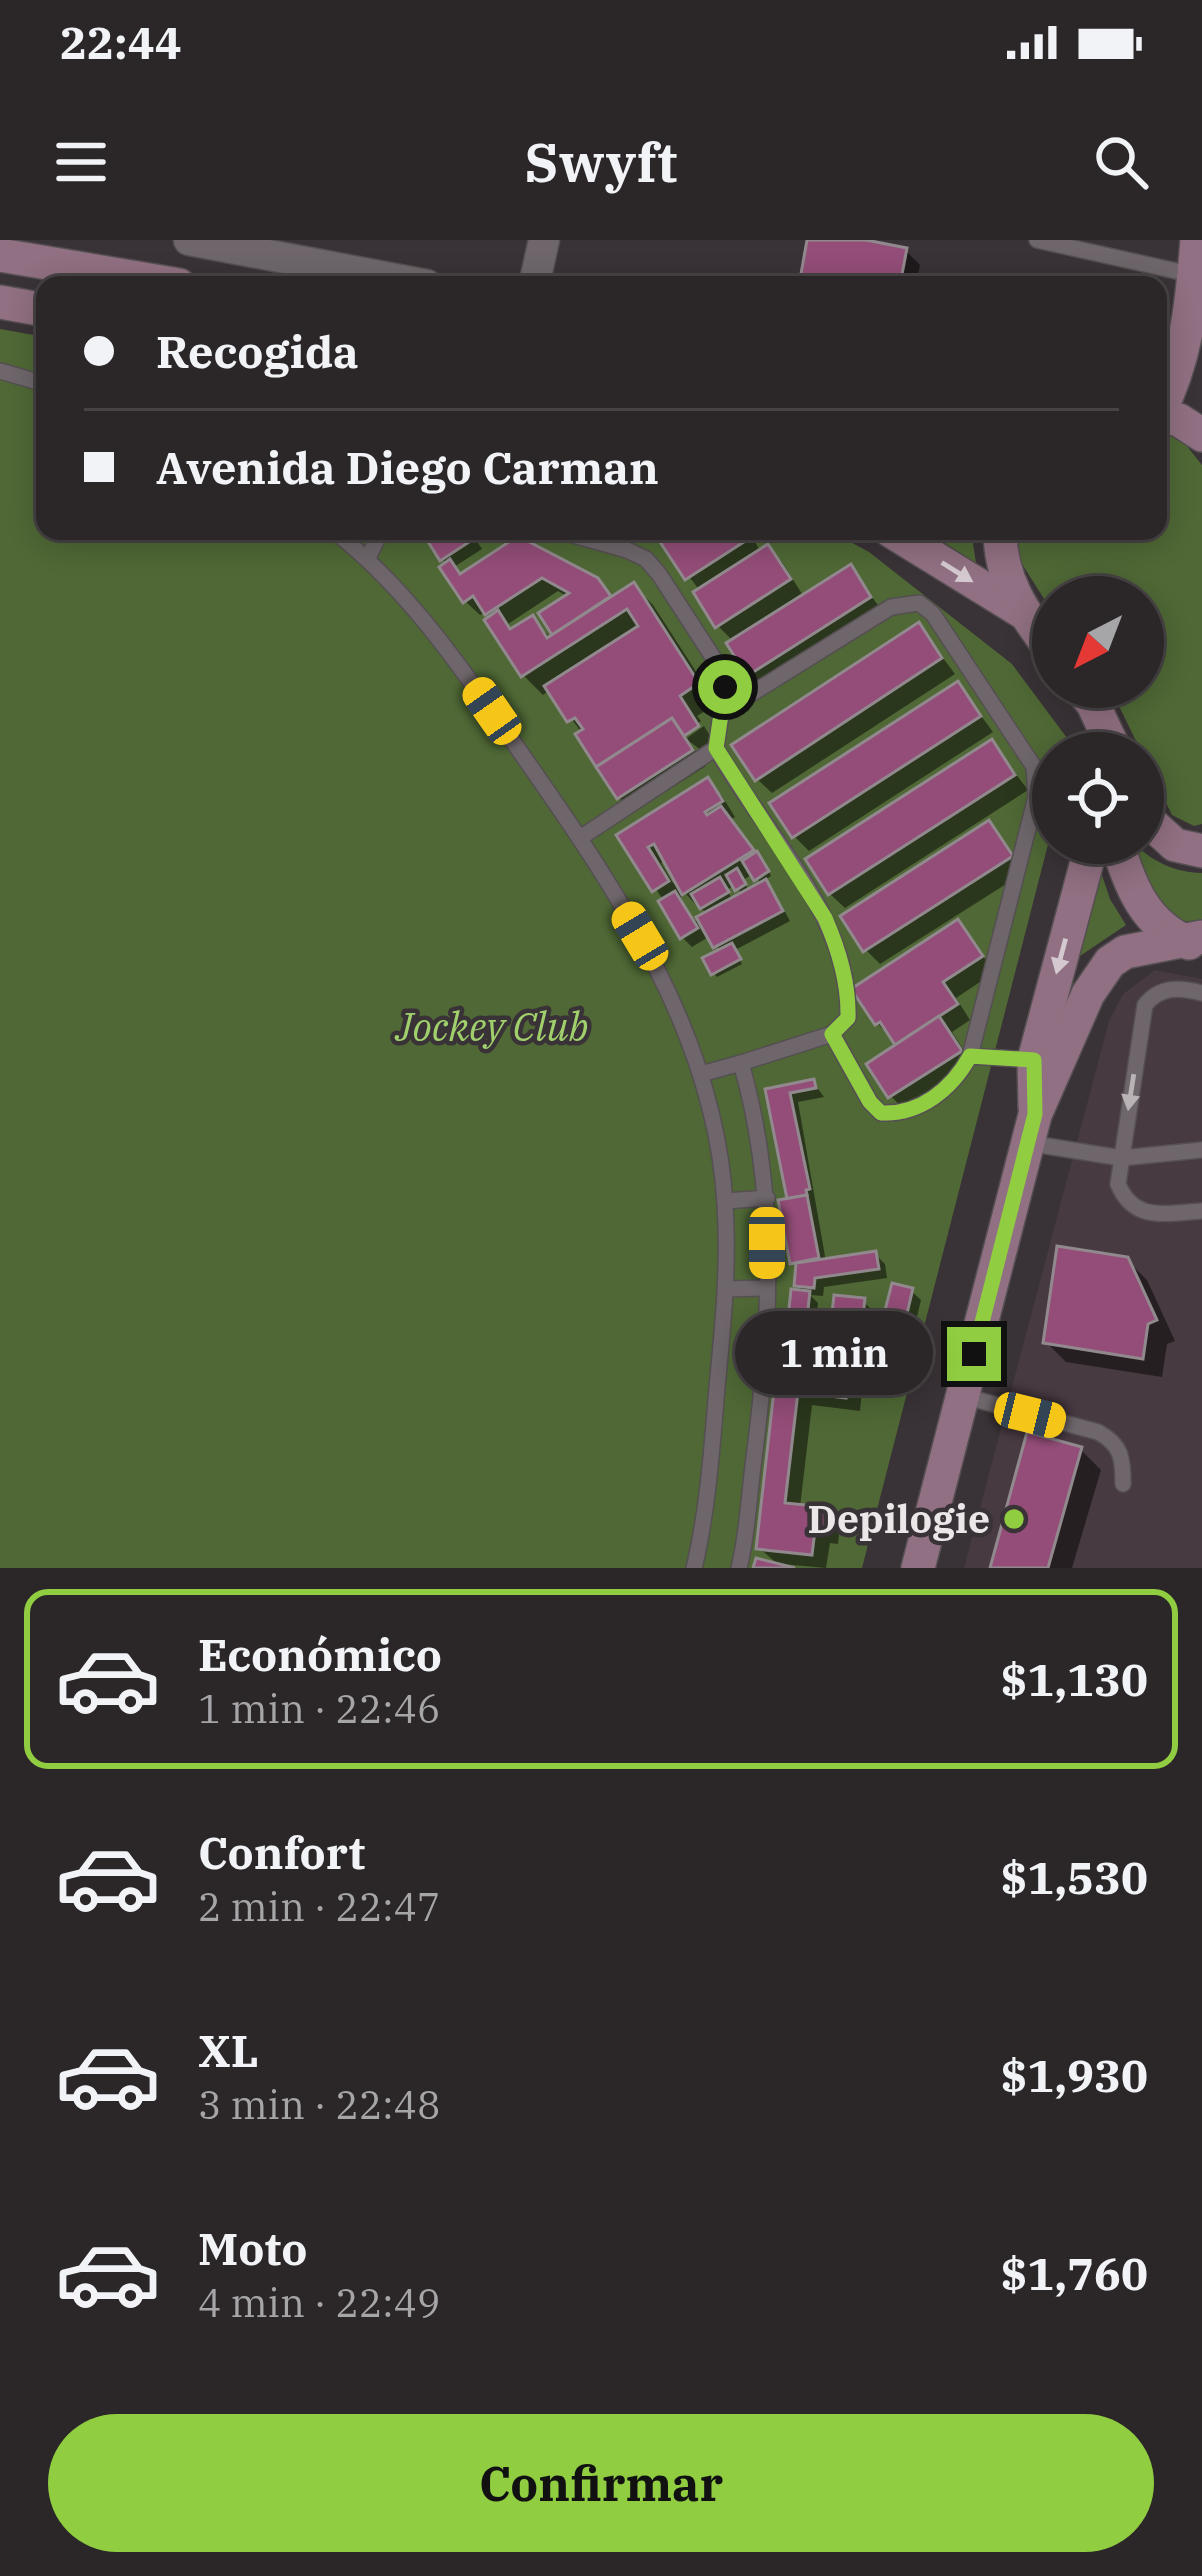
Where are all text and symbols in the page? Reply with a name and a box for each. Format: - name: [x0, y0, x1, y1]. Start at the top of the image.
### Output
- text: 22:44: [60, 13, 182, 71]
- text: Swyft: [525, 127, 677, 197]
- icon: menu: [48, 129, 114, 195]
- icon: search: [1088, 129, 1154, 195]
- text: Recogida: [156, 322, 359, 380]
- text: Avenida Diego Carman: [156, 438, 659, 496]
- one-way arrow: [941, 560, 974, 582]
- north arrow: [1032, 576, 1164, 708]
- map controls: [1032, 576, 1164, 864]
- route start: [698, 660, 752, 714]
- car: [457, 671, 527, 751]
- button: locate: [1032, 732, 1164, 864]
- car: [606, 896, 674, 976]
- one-way arrow: [1050, 937, 1069, 974]
- park label: Jockey Club: [394, 1001, 589, 1052]
- one-way arrow: [1121, 1073, 1140, 1111]
- car: [749, 1207, 785, 1279]
- callout: 1 min: [734, 1312, 932, 1396]
- text: 1 min: [779, 1327, 889, 1378]
- route end: [947, 1327, 1001, 1381]
- car: [991, 1389, 1069, 1441]
- place label: Depilogie: [808, 1493, 990, 1544]
- marker: Depilogie: [1001, 1506, 1027, 1532]
- icon: car: [54, 1625, 162, 1733]
- text: Económico: [198, 1625, 442, 1683]
- text: $1,130: [1000, 1650, 1148, 1708]
- text: 1 min · 22:46: [198, 1683, 440, 1734]
- icon: car: [54, 1823, 162, 1931]
- text: Confort: [198, 1823, 365, 1881]
- text: $1,530: [1000, 1848, 1148, 1906]
- text: 2 min · 22:47: [198, 1881, 440, 1932]
- icon: car: [54, 2021, 162, 2129]
- text: XL: [198, 2021, 259, 2079]
- text: $1,930: [1000, 2046, 1148, 2104]
- text: 3 min · 22:48: [198, 2079, 440, 2130]
- icon: car: [54, 2219, 162, 2327]
- text: Moto: [198, 2219, 308, 2277]
- text: $1,760: [1000, 2244, 1148, 2302]
- text: 4 min · 22:49: [198, 2277, 440, 2328]
- button: Confirmar: [48, 2414, 1154, 2552]

